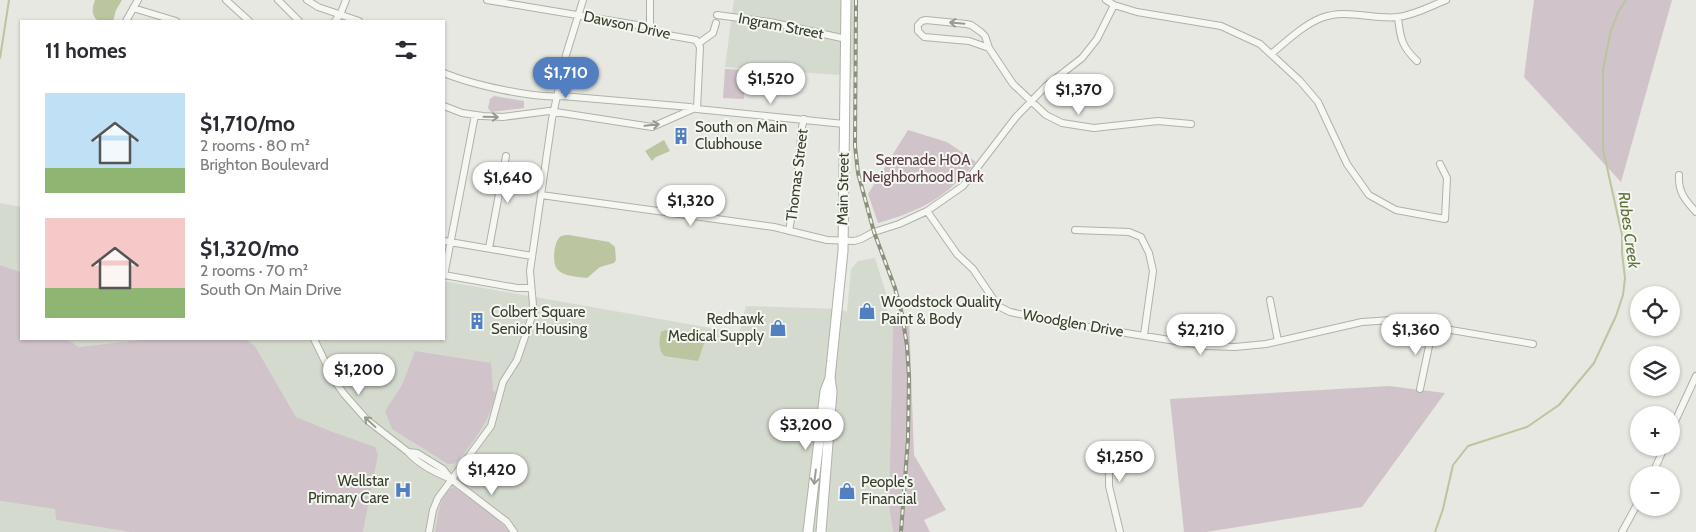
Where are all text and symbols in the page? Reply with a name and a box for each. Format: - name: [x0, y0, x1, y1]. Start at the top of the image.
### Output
- street label: Dawson Drive: [582, 7, 672, 43]
- street label: Ingram Street: [737, 9, 825, 43]
- one-way arrow: [950, 19, 966, 28]
- icon: filters: [392, 36, 420, 64]
- text: 11 homes: [45, 38, 127, 63]
- pin: $1,710: [525, 56, 607, 99]
- pin: $1,520: [730, 62, 812, 105]
- text: $1,710: [544, 63, 588, 82]
- text: $1,520: [747, 69, 795, 88]
- pin: $1,370: [1038, 74, 1120, 116]
- text: $1,370: [1056, 80, 1102, 99]
- text: $1,710/mo: [200, 111, 295, 136]
- one-way arrow: [483, 112, 499, 121]
- icon: home: [85, 113, 145, 173]
- place label: South on Main Clubhouse: [695, 118, 787, 153]
- one-way arrow: [643, 120, 659, 130]
- building icon: South on Main Clubhouse: [671, 126, 691, 146]
- street label: Thomas Street: [782, 128, 812, 222]
- text: 2 rooms · 80 m²: [200, 136, 310, 155]
- park label: Serenade HOA Neighborhood Park: [862, 151, 984, 186]
- street label: Main Street: [833, 152, 853, 226]
- text: Brighton Boulevard: [200, 155, 329, 174]
- pin: $1,640: [467, 162, 549, 204]
- text: $1,640: [483, 168, 533, 187]
- pin: $1,320: [650, 184, 732, 227]
- water label: Rubes Creek: [1614, 190, 1644, 271]
- text: $1,320: [667, 191, 715, 210]
- text: $1,320/mo: [200, 236, 299, 261]
- icon: home: [85, 238, 145, 298]
- text: 2 rooms · 70 m²: [200, 261, 308, 280]
- text: South On Main Drive: [200, 280, 341, 299]
- map controls: [1630, 286, 1680, 516]
- button: locate: [1630, 286, 1680, 336]
- place label: Woodstock Quality Paint & Body: [881, 293, 1002, 328]
- shop icon: Woodstock Quality Paint & Body: [857, 301, 877, 321]
- place label: Colbert Square Senior Housing: [491, 303, 588, 338]
- street label: Woodglen Drive: [1021, 305, 1125, 341]
- place label: Redhawk Medical Supply: [668, 310, 764, 345]
- building icon: Colbert Square Senior Housing: [467, 311, 487, 331]
- pin: $2,210: [1160, 314, 1242, 356]
- pin: $1,360: [1375, 314, 1457, 356]
- shop icon: Redhawk Medical Supply: [768, 318, 788, 338]
- text: $2,210: [1177, 320, 1225, 339]
- text: $1,360: [1392, 320, 1440, 339]
- button: layers: [1630, 346, 1680, 396]
- pin: $1,200: [318, 354, 400, 396]
- text: $1,200: [334, 360, 384, 379]
- button: +: [1630, 406, 1680, 456]
- pin: $3,200: [765, 408, 847, 451]
- text: $3,200: [780, 415, 832, 434]
- one-way arrow: [363, 416, 376, 428]
- pin: $1,250: [1079, 440, 1161, 483]
- text: $1,250: [1096, 447, 1144, 466]
- pin: $1,420: [451, 454, 533, 496]
- text: $1,420: [468, 460, 516, 479]
- button: −: [1630, 466, 1680, 516]
- one-way arrow: [810, 469, 820, 485]
- place label: Wellstar Primary Care: [308, 472, 389, 507]
- place label: People's Financial: [861, 473, 917, 508]
- hospital icon: Wellstar Primary Care: [393, 480, 413, 500]
- shop icon: People's Financial: [837, 481, 857, 501]

